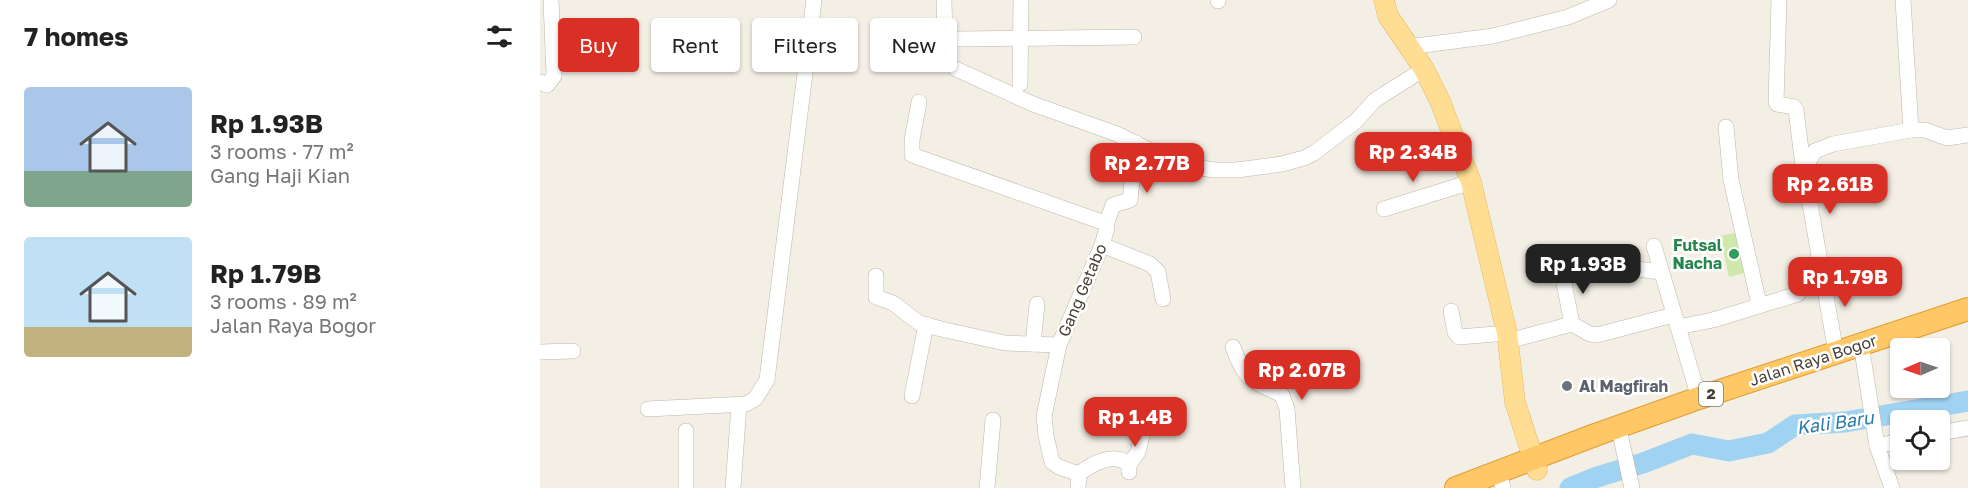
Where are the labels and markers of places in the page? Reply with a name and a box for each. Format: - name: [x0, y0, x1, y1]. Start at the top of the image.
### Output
- pin: Rp 2.34B: [1351, 132, 1475, 183]
- pin: Rp 2.77B: [1085, 143, 1209, 194]
- pin: Rp 2.61B: [1768, 164, 1892, 215]
- place label: Futsal Nacha: [1672, 235, 1723, 273]
- pin: Rp 1.93B: [1521, 244, 1645, 295]
- marker: Futsal Nacha: [1727, 247, 1741, 261]
- pin: Rp 1.79B: [1783, 257, 1907, 308]
- pin: Rp 2.07B: [1240, 350, 1364, 401]
- place label: Al Magfirah: [1579, 376, 1668, 396]
- marker: Al Magfirah: [1560, 379, 1574, 393]
- pin: Rp 1.4B: [1080, 397, 1190, 448]

